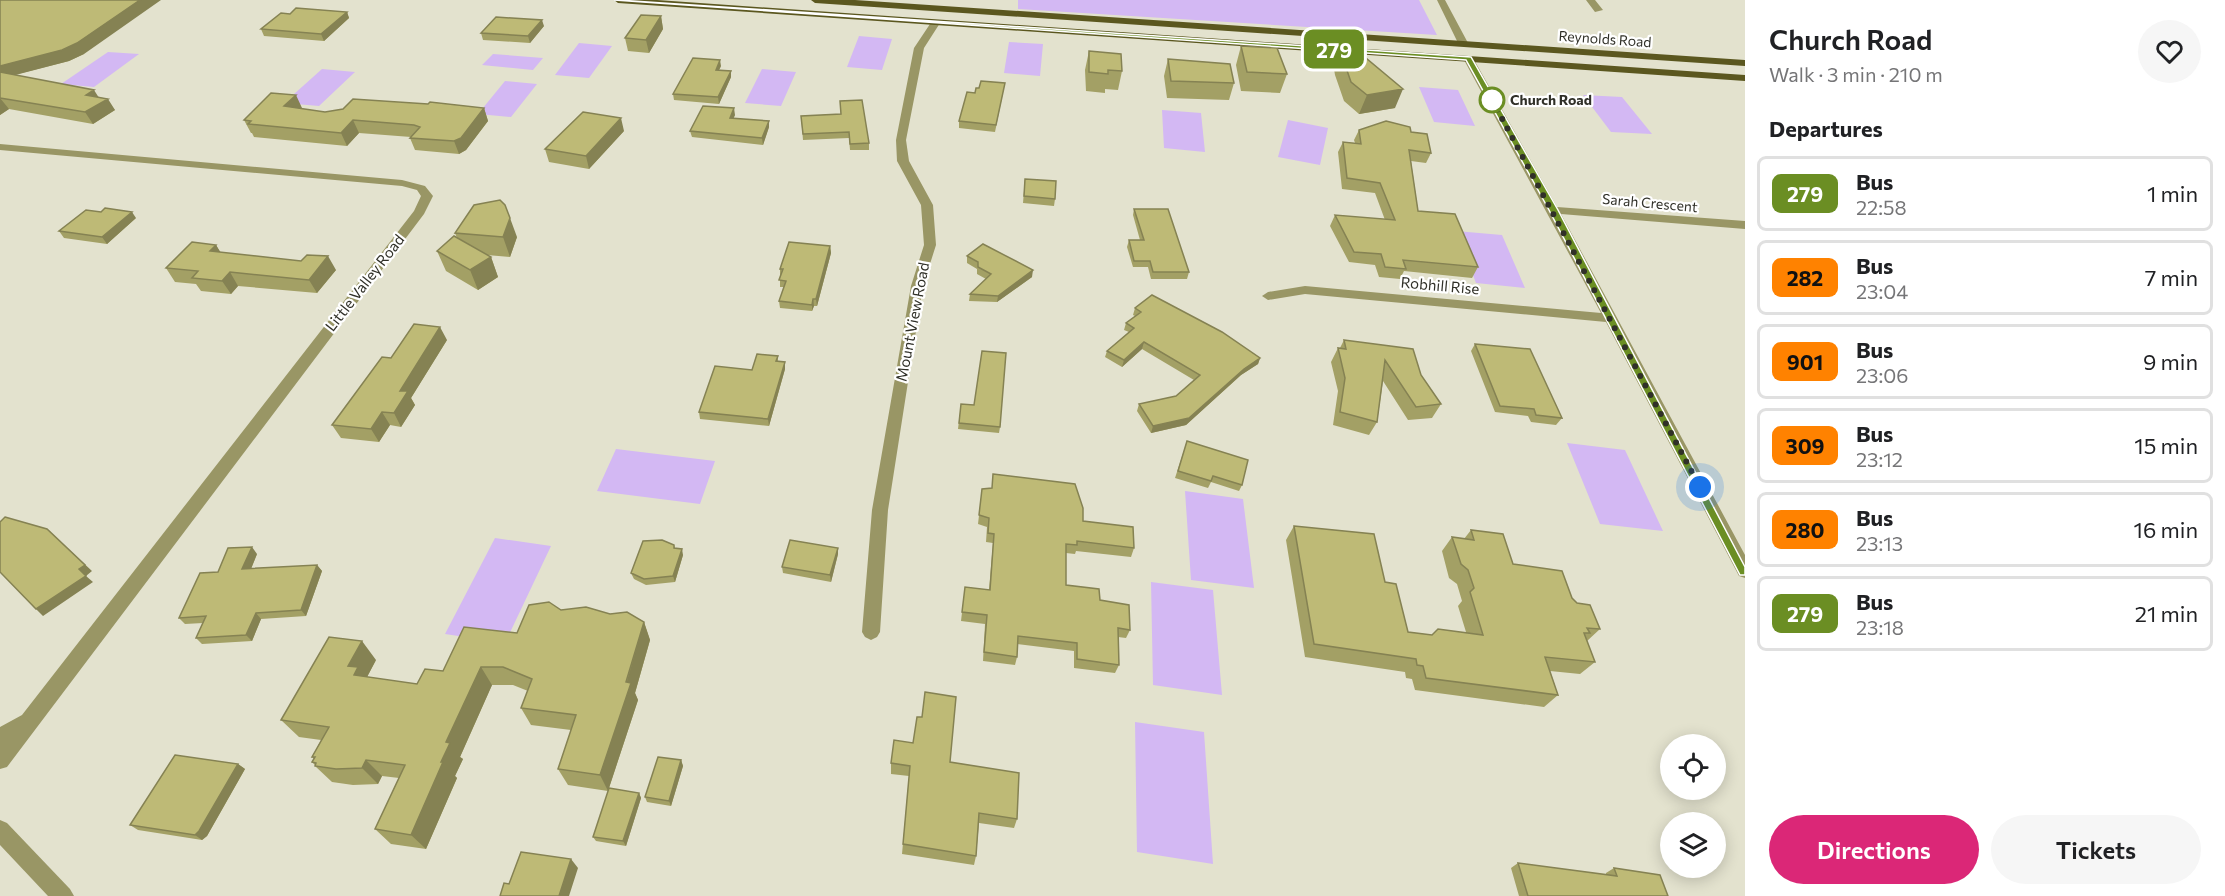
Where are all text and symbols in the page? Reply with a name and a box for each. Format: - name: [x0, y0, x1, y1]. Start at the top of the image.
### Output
- button: heart: [2138, 20, 2201, 83]
- text: Church Road: [1769, 22, 1932, 56]
- street label: Reynolds Road: [1558, 27, 1652, 50]
- line badge: 279: [1300, 29, 1368, 68]
- text: 279: [1316, 37, 1352, 62]
- text: Walk · 3 min · 210 m: [1769, 62, 1943, 86]
- marker: Church Road: [1479, 87, 1505, 113]
- place label: Church Road: [1510, 91, 1592, 108]
- text: Departures: [1769, 115, 1883, 142]
- text: Bus: [1856, 168, 1893, 195]
- text: 1 min: [2147, 180, 2198, 207]
- text: 279: [1787, 181, 1823, 206]
- street label: Sarah Crescent: [1602, 190, 1699, 215]
- text: 22:58: [1856, 195, 1907, 219]
- street label: Little Valley Road: [321, 230, 408, 334]
- text: Bus: [1856, 252, 1893, 279]
- street label: Mount View Road: [892, 261, 932, 383]
- text: 7 min: [2145, 264, 2198, 291]
- text: 282: [1787, 265, 1823, 290]
- street label: Robhill Rise: [1400, 273, 1480, 297]
- text: 23:04: [1856, 279, 1908, 303]
- text: Bus: [1856, 336, 1893, 363]
- text: 9 min: [2143, 348, 2198, 375]
- text: 901: [1787, 349, 1823, 374]
- text: 23:06: [1856, 363, 1908, 387]
- text: Bus: [1856, 420, 1893, 447]
- text: 15 min: [2134, 432, 2198, 459]
- text: 309: [1785, 433, 1825, 458]
- text: 23:12: [1856, 447, 1903, 471]
- your location: [1685, 472, 1715, 502]
- text: Bus: [1856, 504, 1893, 531]
- text: 16 min: [2134, 516, 2198, 543]
- text: 280: [1786, 517, 1824, 542]
- text: 23:13: [1856, 531, 1903, 555]
- text: Bus: [1856, 588, 1893, 615]
- text: 21 min: [2135, 600, 2198, 627]
- text: 279: [1787, 601, 1823, 626]
- text: 23:18: [1856, 615, 1904, 639]
- map controls: [1660, 734, 1726, 878]
- button: locate: [1660, 734, 1726, 800]
- button: layers: [1660, 812, 1726, 878]
- button: Directions: [1769, 815, 1979, 884]
- button: Tickets: [1991, 815, 2201, 884]

